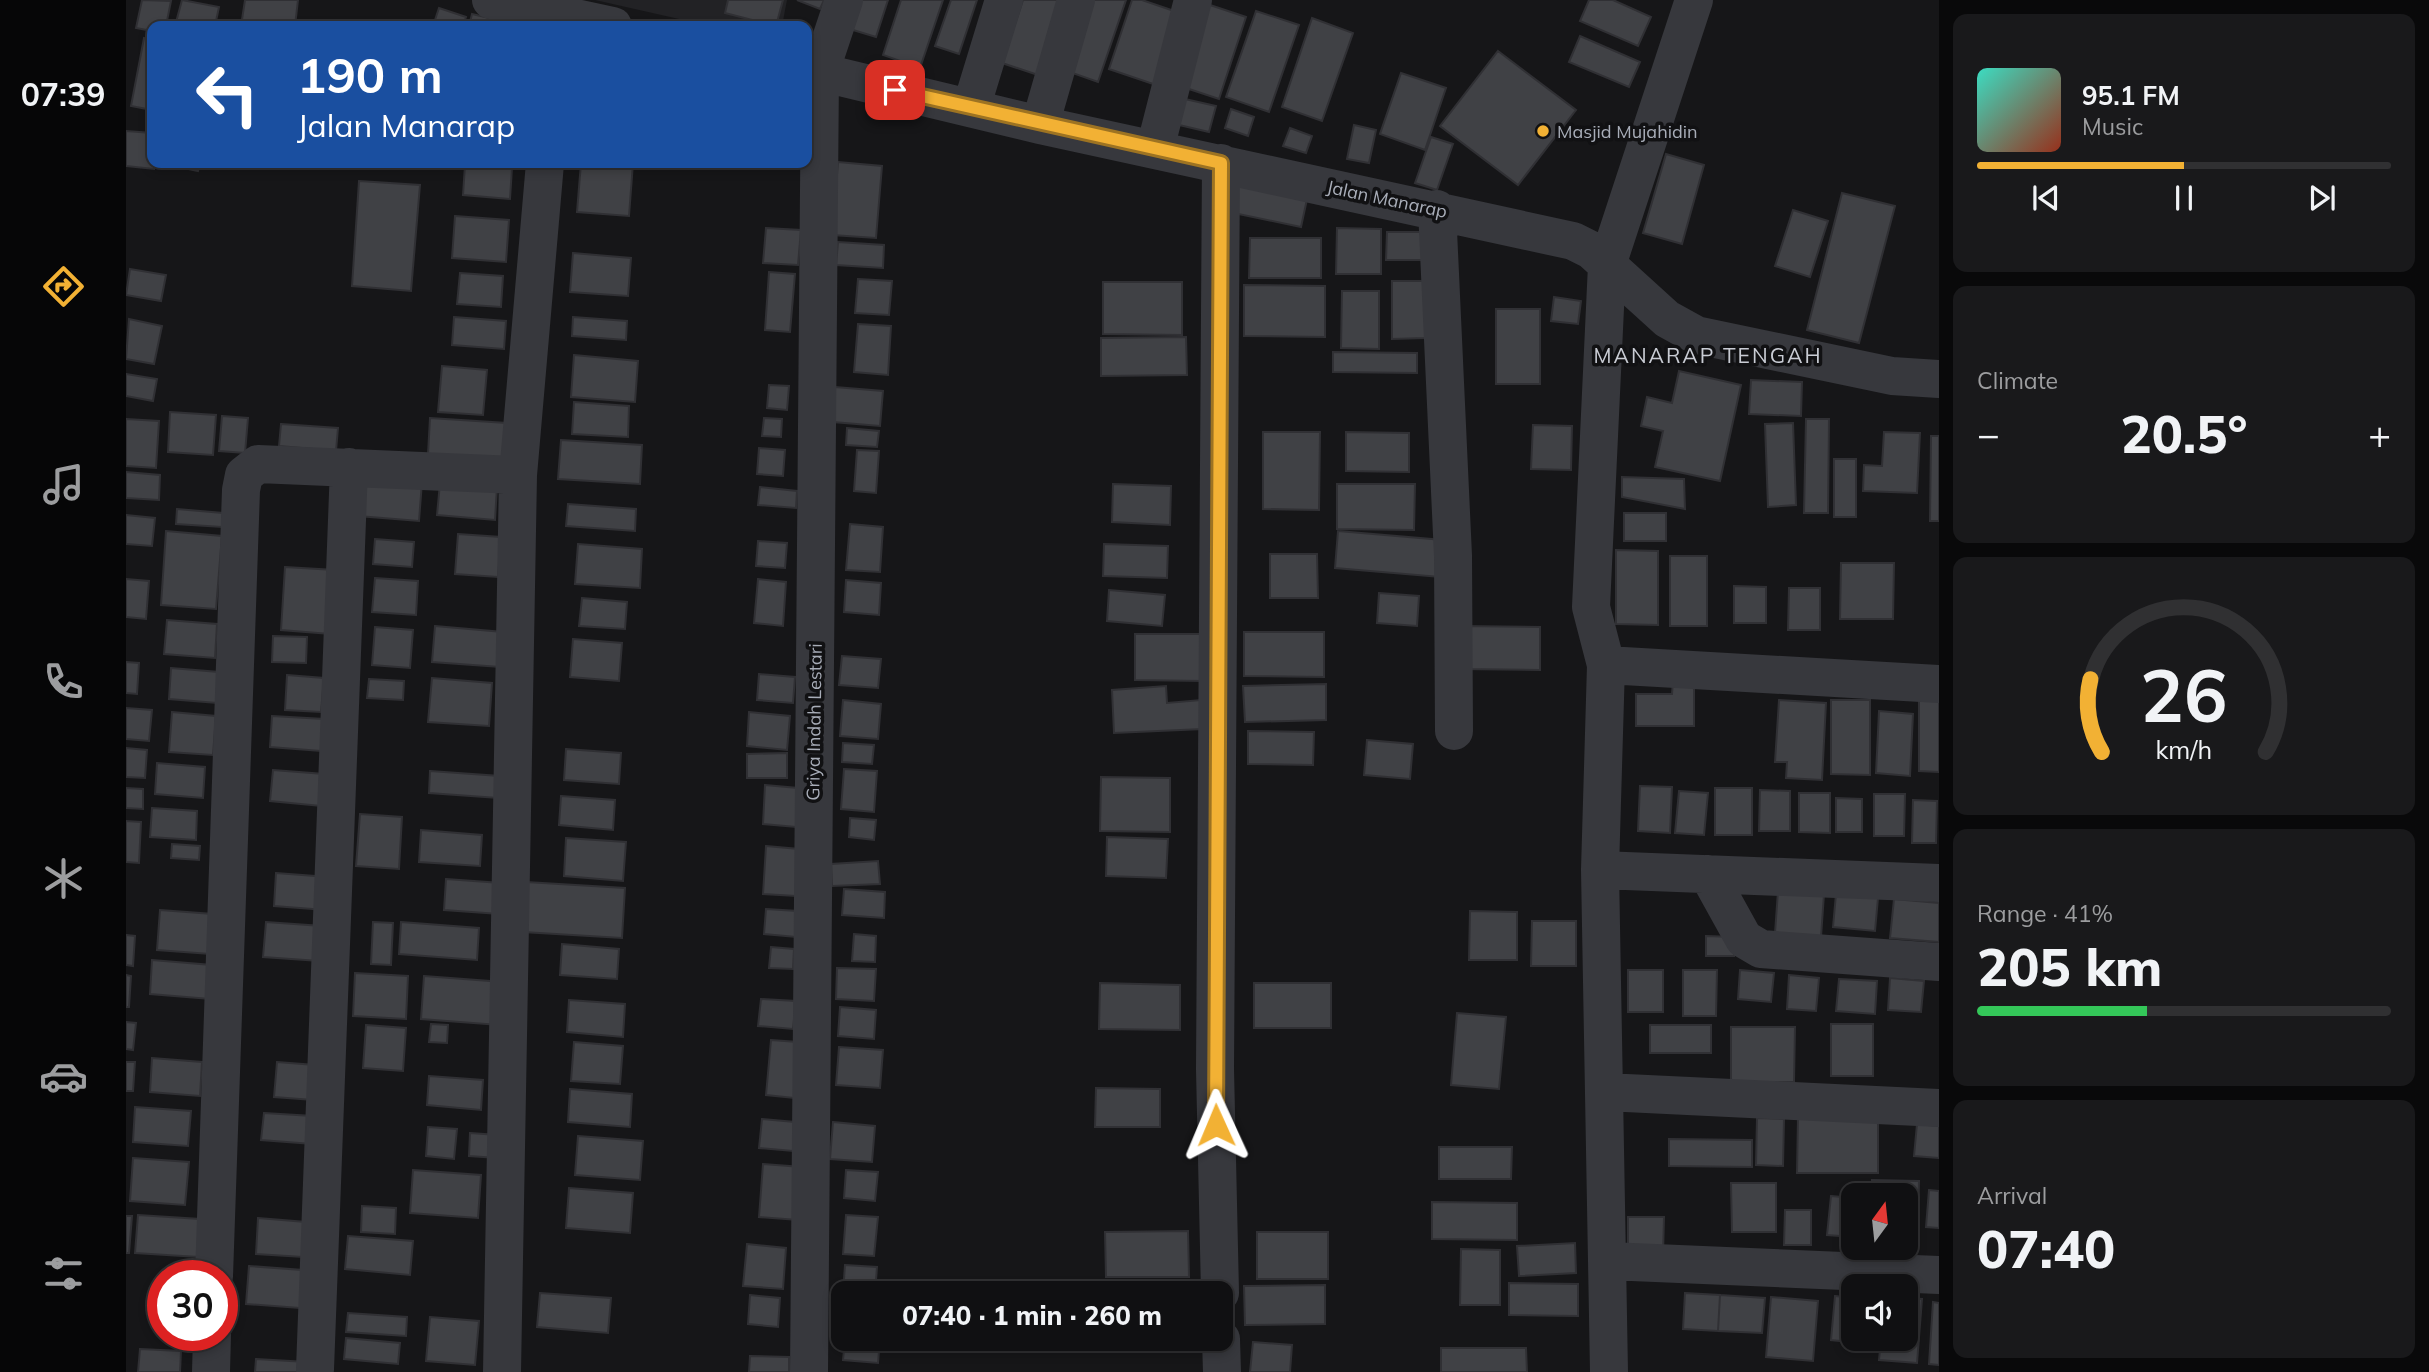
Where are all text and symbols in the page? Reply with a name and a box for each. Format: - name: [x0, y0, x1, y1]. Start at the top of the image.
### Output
- text: 190 m: [297, 44, 443, 105]
- icon: left: [182, 49, 273, 140]
- pin: [865, 60, 925, 120]
- icon: arrive: [876, 71, 914, 109]
- text: 07:39: [21, 74, 105, 114]
- text: 95.1 FM: [2082, 79, 2180, 112]
- text: Jalan Manarap: [297, 105, 515, 145]
- text: Music: [2082, 112, 2143, 141]
- place label: Masjid Mujahidin: [1557, 120, 1698, 143]
- marker: Masjid Mujahidin: [1535, 123, 1551, 139]
- street label: Jalan Manarap: [1325, 175, 1449, 223]
- icon: previous: [2027, 179, 2065, 217]
- icon: pause: [2165, 179, 2203, 217]
- icon: next: [2303, 179, 2341, 217]
- icon: directions: [39, 262, 88, 311]
- district label: MANARAP TENGAH: [1593, 342, 1823, 368]
- text: Climate: [1977, 366, 2058, 395]
- text: 20.5°: [2120, 401, 2248, 466]
- text: −: [1977, 410, 2000, 458]
- text: +: [2368, 410, 2391, 458]
- icon: music: [39, 460, 88, 509]
- street label: Griya Indah Lestari: [801, 643, 827, 801]
- text: 26: [2140, 649, 2228, 740]
- icon: phone: [39, 657, 88, 706]
- text: km/h: [2156, 734, 2212, 765]
- icon: climate: [39, 854, 88, 903]
- text: Range · 41%: [1977, 899, 2113, 928]
- text: 205 km: [1977, 934, 2162, 999]
- icon: car: [39, 1052, 88, 1101]
- position arrow: [1179, 1088, 1253, 1162]
- text: Arrival: [1977, 1181, 2047, 1210]
- north arrow: [1841, 1183, 1918, 1260]
- map controls: [1841, 1183, 1918, 1351]
- text: 07:40: [1977, 1216, 2115, 1281]
- icon: filters: [39, 1249, 88, 1298]
- speed limit sign: 30: [147, 1260, 238, 1351]
- button: sound: [1841, 1274, 1918, 1351]
- text: 07:40 · 1 min · 260 m: [902, 1299, 1162, 1332]

